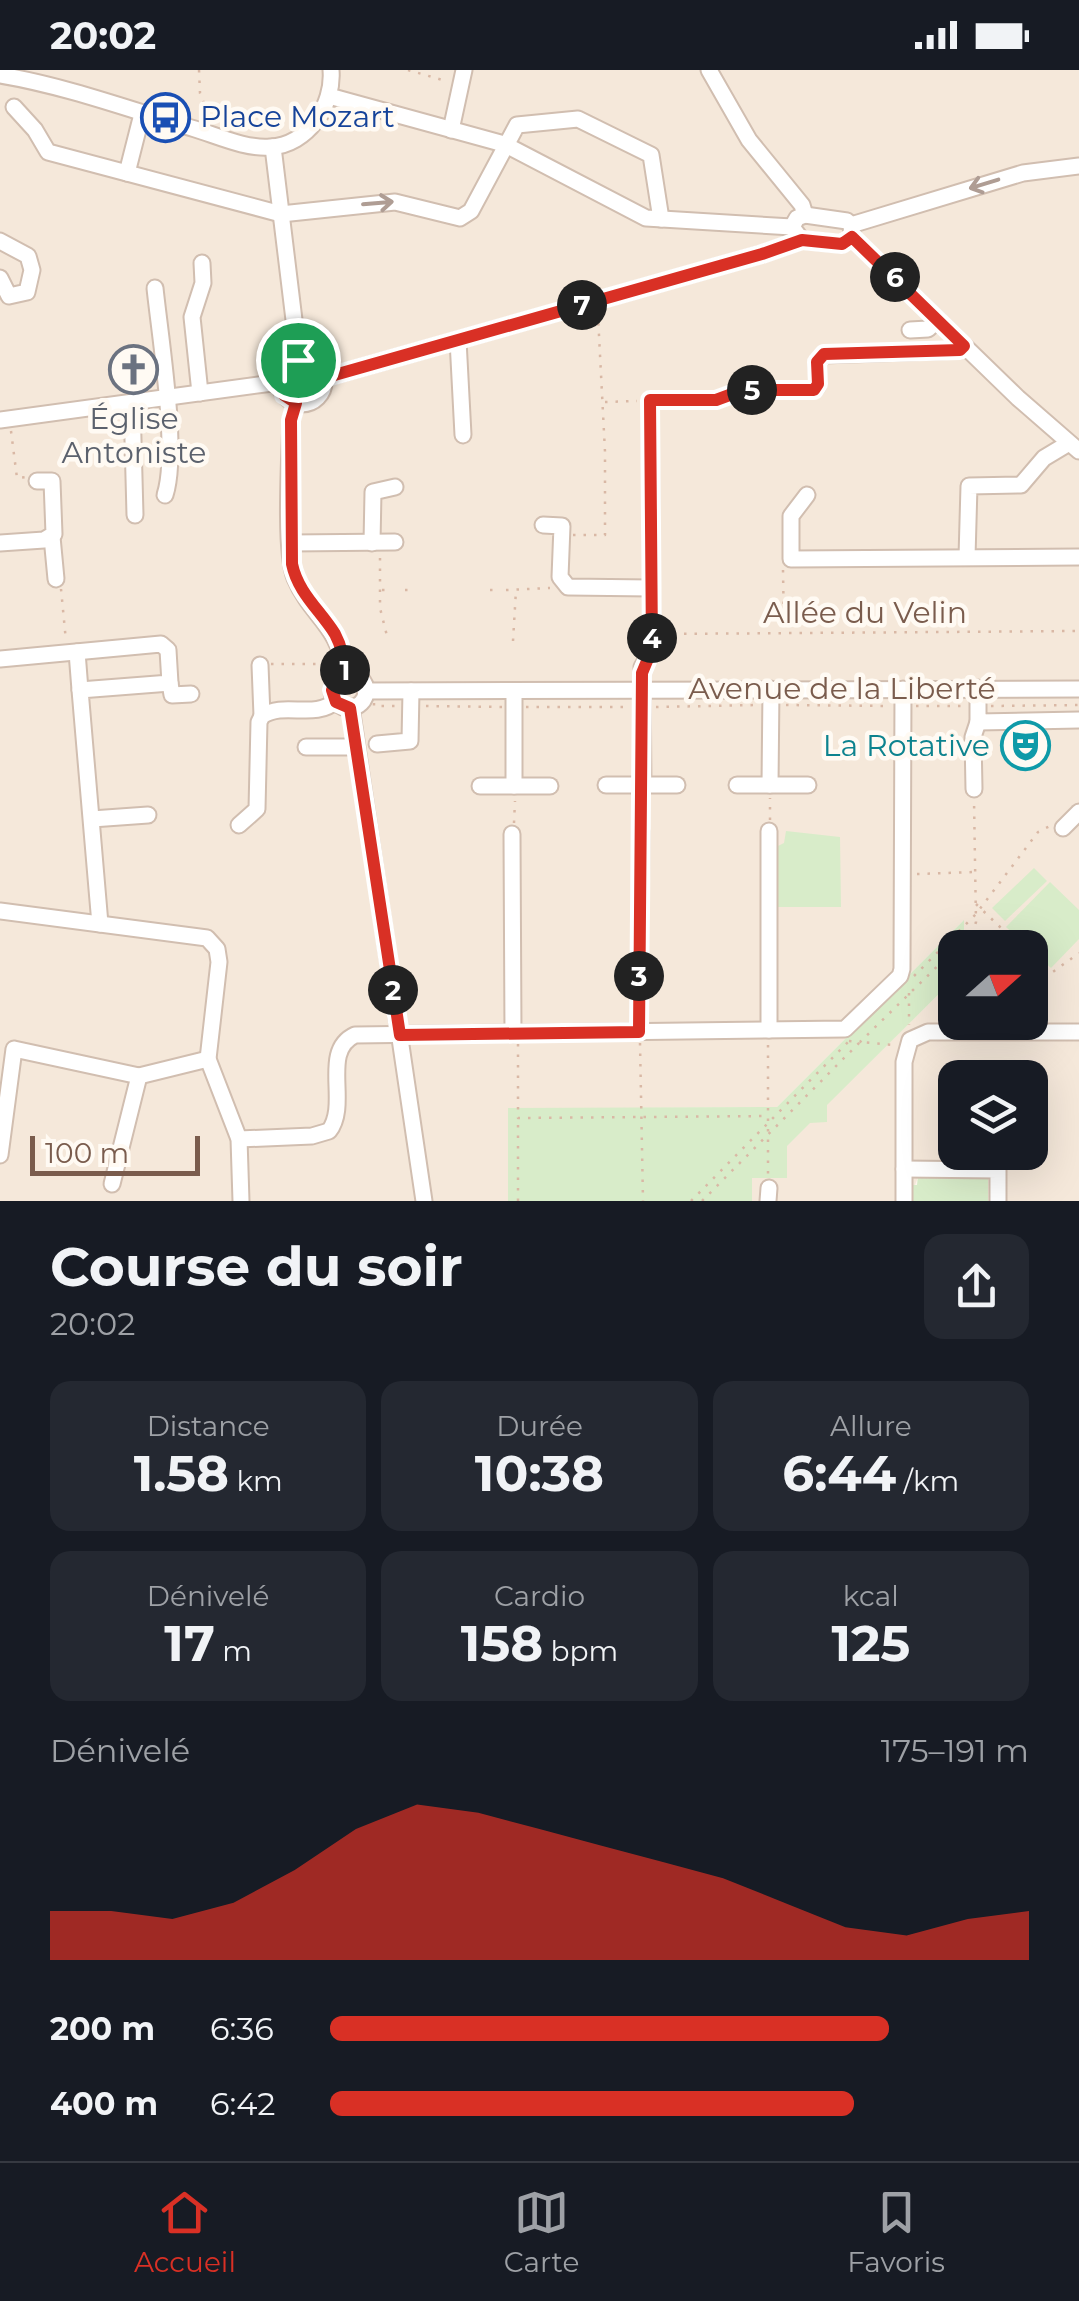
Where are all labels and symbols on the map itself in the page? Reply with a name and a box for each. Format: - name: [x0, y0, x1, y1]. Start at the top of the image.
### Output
- bus stop icon: Place Mozart: [139, 91, 191, 143]
- place label: Place Mozart: [200, 98, 395, 135]
- one-way arrow: [968, 176, 1000, 194]
- one-way arrow: [362, 194, 394, 213]
- pin: 6: [870, 252, 920, 302]
- pin: 7: [557, 280, 607, 330]
- pin: [256, 318, 341, 403]
- church icon: Église Antoniste: [108, 344, 160, 396]
- pin: 5: [727, 365, 777, 415]
- place label: Église Antoniste: [62, 400, 206, 471]
- street label: Allée du Velin: [763, 594, 967, 631]
- pin: 4: [627, 613, 677, 663]
- pin: 1: [320, 645, 370, 695]
- street label: Avenue de la Liberté: [688, 670, 996, 707]
- theatre icon: La Rotative: [999, 720, 1051, 772]
- place label: La Rotative: [823, 727, 990, 764]
- north arrow: [938, 930, 1048, 1040]
- pin: 3: [614, 951, 664, 1001]
- pin: 2: [368, 965, 418, 1015]
- scale bar: [30, 1131, 200, 1176]

